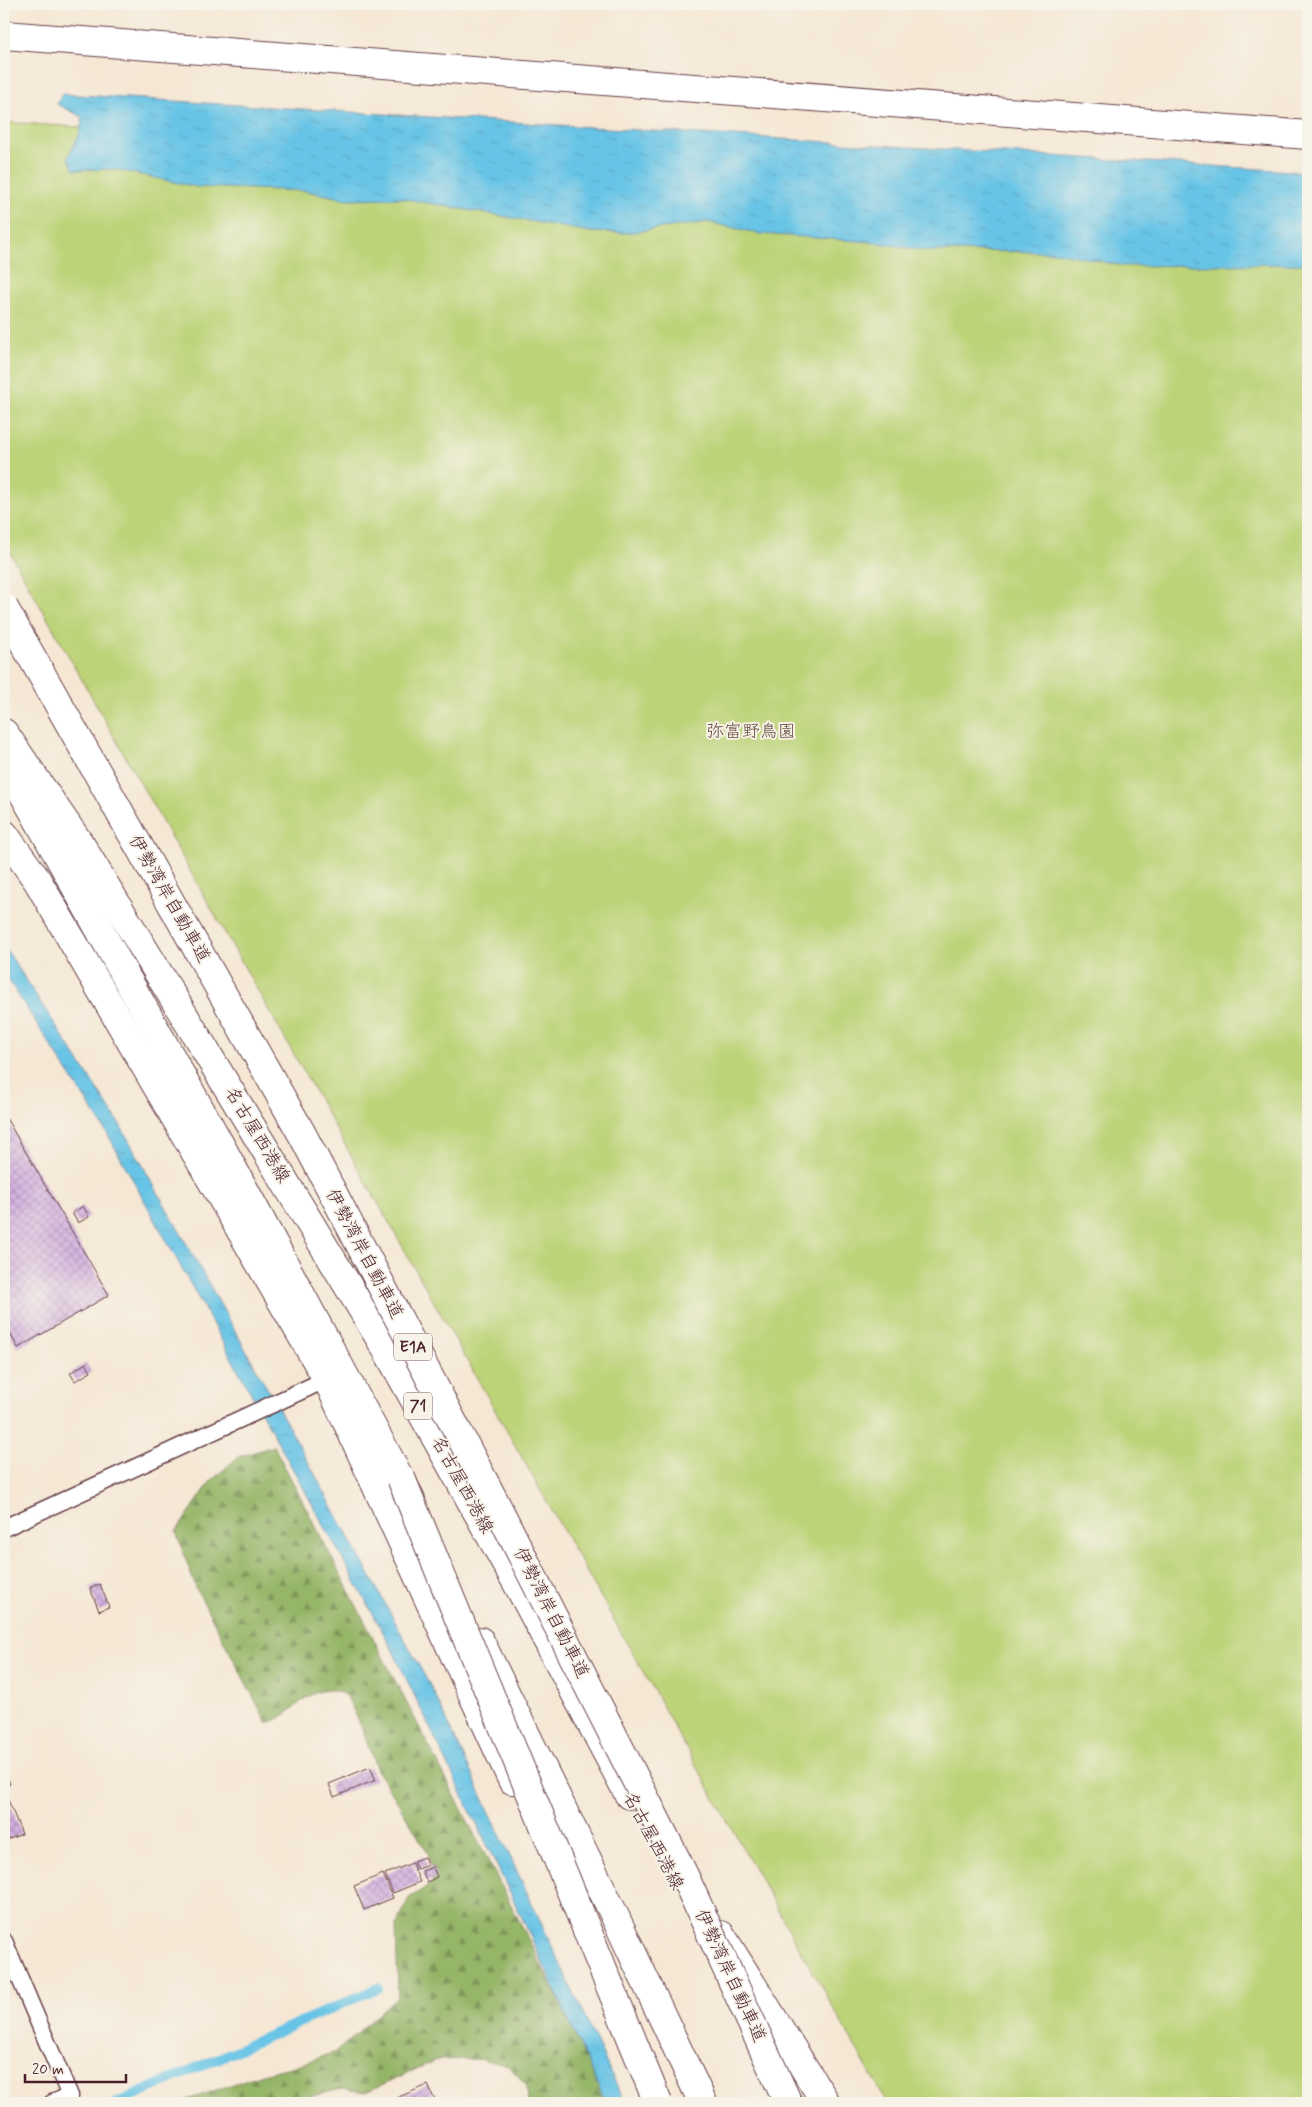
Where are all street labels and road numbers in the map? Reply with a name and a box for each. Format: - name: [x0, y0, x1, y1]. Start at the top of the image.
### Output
- street label: 伊勢湾岸自動車道: [123, 831, 215, 967]
- street label: 名古屋西港線: [219, 1083, 295, 1187]
- street label: 伊勢湾岸自動車道: [320, 1185, 408, 1323]
- road number: E1A: [394, 1334, 432, 1360]
- road number: 71: [404, 1392, 432, 1420]
- street label: 名古屋西港線: [425, 1432, 499, 1538]
- street label: 伊勢湾岸自動車道: [508, 1543, 594, 1683]
- street label: 名古屋西港線: [617, 1788, 689, 1894]
- street label: 伊勢湾岸自動車道: [689, 1906, 771, 2046]

